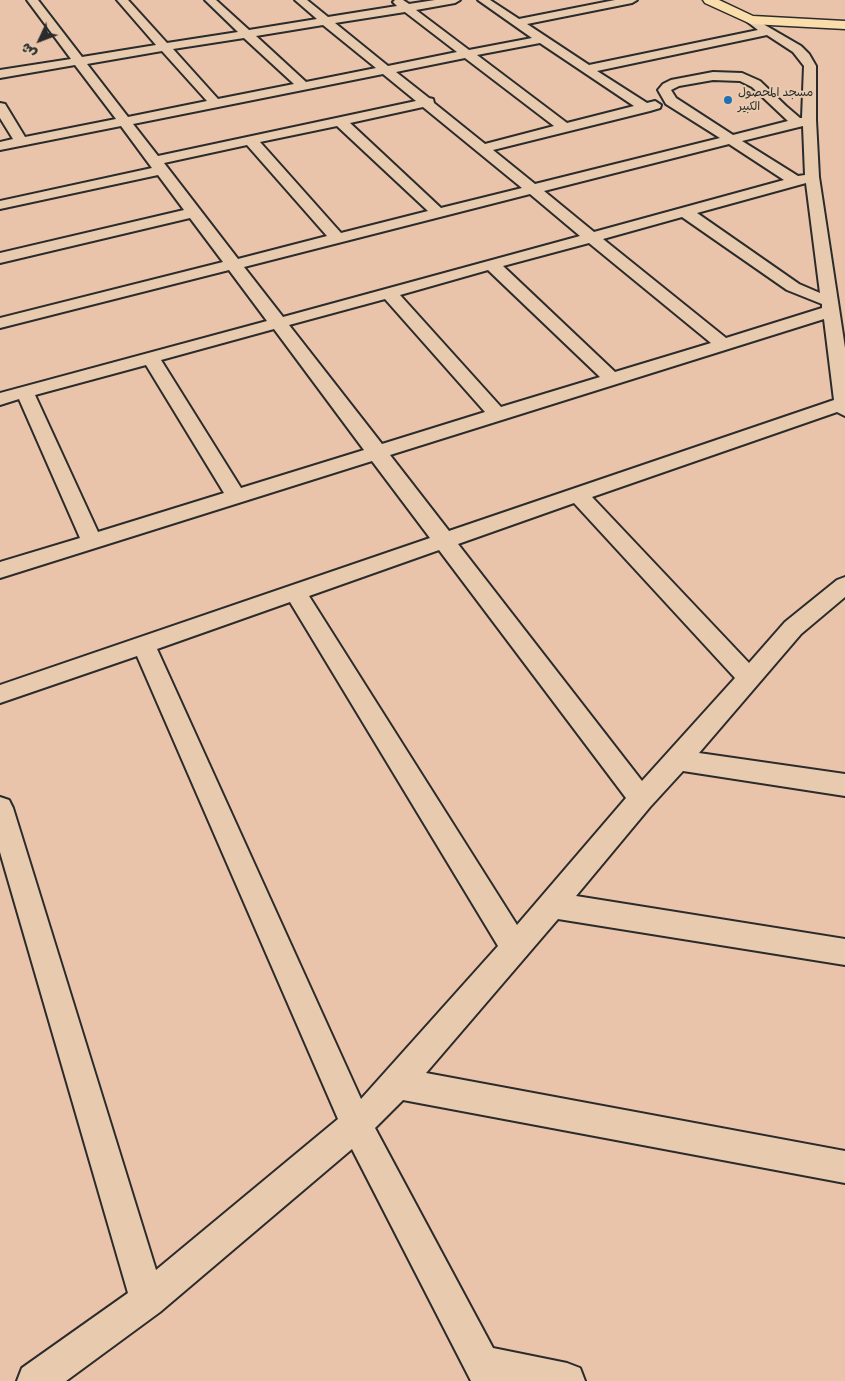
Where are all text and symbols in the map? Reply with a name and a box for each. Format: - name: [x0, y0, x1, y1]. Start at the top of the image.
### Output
- north arrow: [15, 15, 65, 65]
- text: ش: [14, 36, 43, 65]
- place label: مسجد المحصول الكبير: [738, 86, 813, 114]
- marker: مسجد المحصول الكبير: [722, 94, 734, 106]

